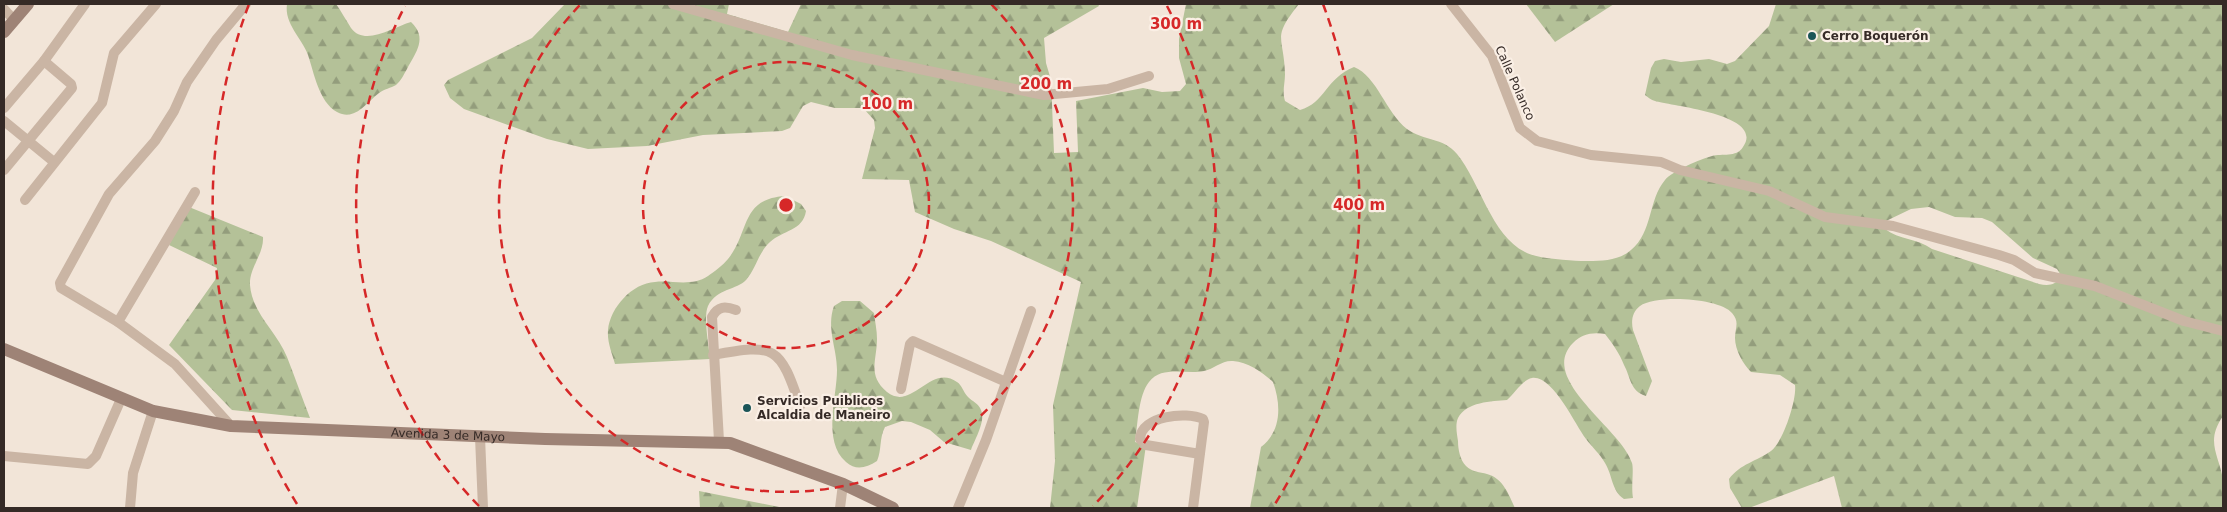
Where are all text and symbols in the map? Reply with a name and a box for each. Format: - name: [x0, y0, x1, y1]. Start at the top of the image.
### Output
- text: 300 m: [1150, 15, 1202, 33]
- place label: Cerro Boquerón: [1822, 29, 1929, 43]
- marker: Cerro Boquerón: [1806, 30, 1818, 42]
- street label: Calle Polanco: [1492, 44, 1538, 122]
- text: 200 m: [1020, 75, 1072, 93]
- text: 100 m: [861, 95, 913, 113]
- centre of rings: [777, 196, 795, 214]
- text: 400 m: [1333, 196, 1385, 214]
- place label: Servicios Puiblicos Alcaldia de Maneiro: [757, 394, 891, 422]
- marker: Servicios Puiblicos Alcaldia de Maneiro: [741, 402, 753, 414]
- street label: Avenida 3 de Mayo: [391, 426, 505, 444]

